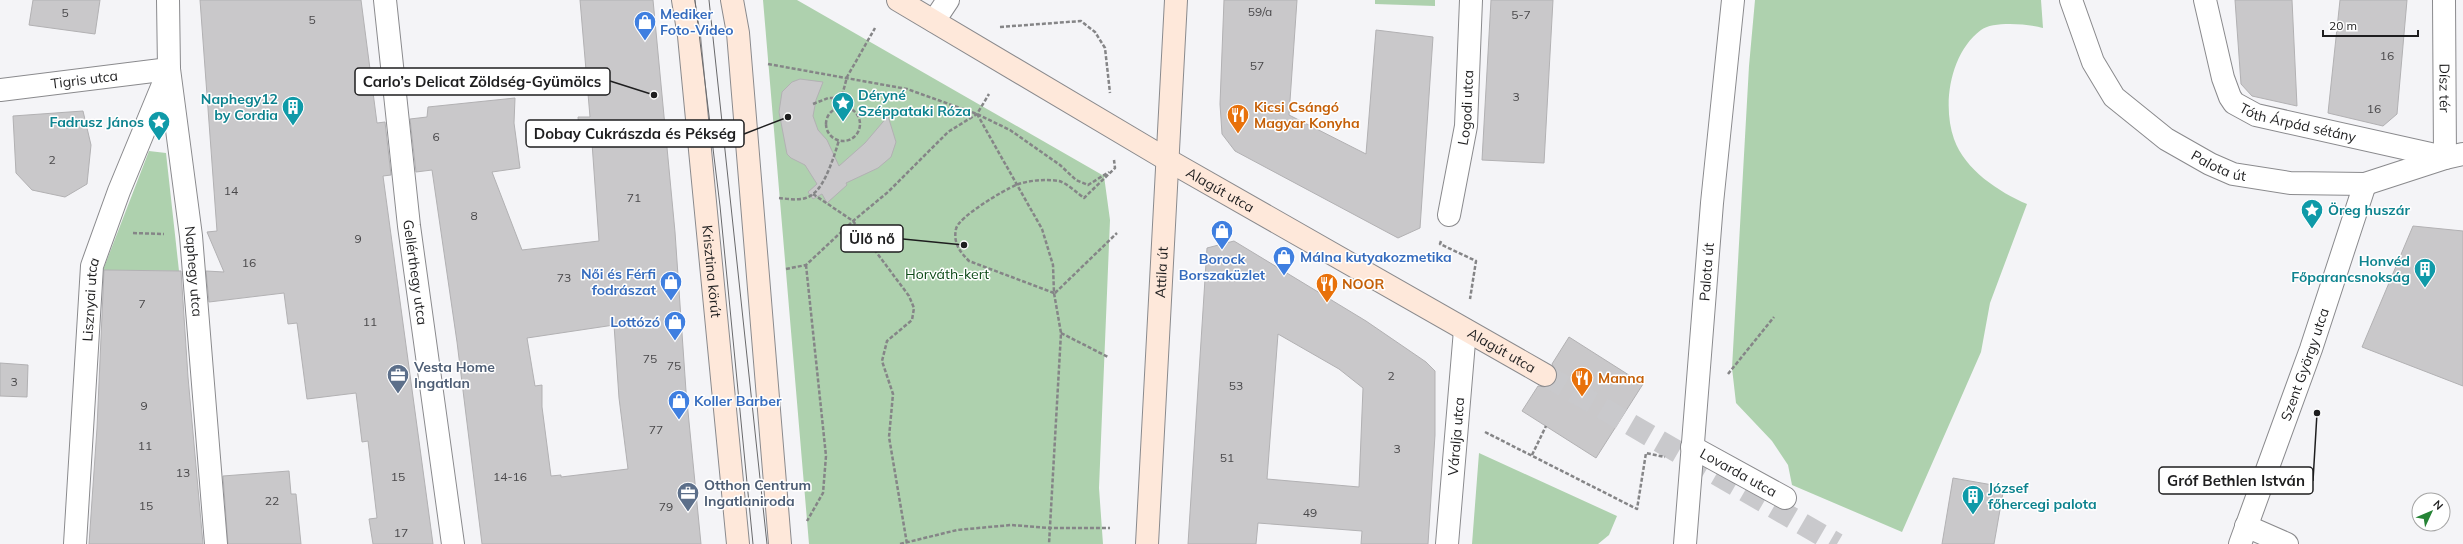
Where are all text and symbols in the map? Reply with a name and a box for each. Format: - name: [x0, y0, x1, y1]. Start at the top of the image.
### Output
- house number: 59/a: [1248, 4, 1272, 19]
- house number: 5: [61, 5, 69, 20]
- place label: Mediker Foto-Video: [660, 5, 734, 39]
- house number: 5-7: [1511, 7, 1531, 22]
- shop icon: Mediker Foto-Video: [632, 9, 658, 42]
- house number: 5: [308, 12, 316, 27]
- scale bar: [2323, 12, 2418, 38]
- text: 20 m: [2329, 18, 2357, 33]
- house number: 16: [2380, 48, 2394, 63]
- house number: 57: [1250, 58, 1264, 73]
- street label: Dísz tér: [2435, 63, 2454, 114]
- street label: Tigris utca: [50, 66, 119, 93]
- callout: Carlo’s Delicat Zöldség-Gyümölcs: [355, 68, 610, 95]
- street label: Logodi utca: [1454, 69, 1477, 147]
- text: Carlo’s Delicat Zöldség-Gyümölcs: [363, 72, 601, 91]
- place label: Déryné Széppataki Róza: [858, 86, 971, 120]
- house number: 3: [1512, 89, 1520, 104]
- place label: Naphegy12 by Cordia: [201, 90, 278, 124]
- place icon: Déryné Széppataki Róza: [830, 90, 856, 123]
- building icon: Naphegy12 by Cordia: [280, 94, 306, 127]
- place label: Kicsi Csángó Magyar Konyha: [1254, 98, 1360, 132]
- street label: Tóth Árpád sétány: [2236, 99, 2358, 146]
- house number: 16: [2367, 101, 2381, 116]
- restaurant icon: Kicsi Csángó Magyar Konyha: [1225, 102, 1251, 135]
- place icon: Fadrusz János: [146, 109, 172, 142]
- place label: Fadrusz János: [49, 113, 144, 131]
- callout: Dobay Cukrászda és Pékség: [526, 120, 744, 147]
- text: Dobay Cukrászda és Pékség: [534, 124, 736, 143]
- house number: 6: [432, 129, 440, 144]
- street label: Palota út: [2188, 146, 2247, 185]
- house number: 2: [48, 152, 56, 167]
- street label: Alagút utca: [1183, 163, 1257, 216]
- house number: 14: [224, 183, 238, 198]
- house number: 71: [627, 190, 641, 205]
- place icon: Öreg huszár: [2299, 197, 2325, 230]
- place label: Öreg huszár: [2328, 201, 2410, 219]
- house number: 8: [470, 208, 478, 223]
- shop icon: Borock Borszaküzlet: [1209, 218, 1235, 251]
- street label: Gellérthegy utca: [399, 219, 432, 326]
- street label: Krisztina körút: [698, 224, 725, 319]
- street label: Naphegy utca: [181, 225, 207, 317]
- callout: Ülő nő: [841, 225, 903, 252]
- text: Ülő nő: [849, 229, 895, 248]
- house number: 9: [354, 231, 362, 246]
- street label: Palota út: [1695, 242, 1718, 302]
- shop icon: Málna kutyakozmetika: [1271, 244, 1297, 277]
- street label: Attila út: [1151, 246, 1172, 299]
- place label: Málna kutyakozmetika: [1300, 248, 1452, 266]
- place label: Borock Borszaküzlet: [1179, 250, 1266, 284]
- place label: Honvéd Főparancsnokság: [2291, 252, 2410, 286]
- street label: Lisznyai utca: [78, 255, 103, 342]
- house number: 16: [242, 255, 256, 270]
- building icon: Honvéd Főparancsnokság: [2412, 256, 2438, 289]
- place label: Női és Férfi fodrászat: [581, 265, 657, 299]
- park label: Horváth-kert: [905, 265, 989, 283]
- shop icon: Női és Férfi fodrászat: [658, 269, 684, 302]
- house number: 73: [557, 270, 571, 285]
- restaurant icon: NOOR: [1314, 271, 1340, 304]
- place label: NOOR: [1342, 275, 1385, 293]
- house number: 7: [138, 296, 146, 311]
- street label: Szent György utca: [2277, 306, 2333, 423]
- shop icon: Lottózó: [662, 309, 688, 342]
- place label: Lottózó: [610, 313, 660, 331]
- house number: 11: [363, 314, 377, 329]
- street label: Alagút utca: [1465, 324, 1539, 377]
- house number: 75: [643, 351, 657, 366]
- place label: Vesta Home Ingatlan: [413, 358, 495, 392]
- house number: 75: [667, 358, 681, 373]
- office icon: Vesta Home Ingatlan: [385, 362, 411, 395]
- restaurant icon: Manna: [1569, 365, 1595, 398]
- house number: 2: [1387, 368, 1395, 383]
- place label: Manna: [1598, 369, 1644, 387]
- house number: 3: [10, 374, 18, 389]
- house number: 53: [1229, 378, 1243, 393]
- shop icon: Koller Barber: [666, 388, 692, 421]
- place label: Koller Barber: [694, 392, 782, 410]
- street label: Váralja utca: [1444, 396, 1468, 476]
- house number: 9: [140, 398, 148, 413]
- house number: 77: [649, 422, 663, 437]
- house number: 11: [138, 438, 152, 453]
- house number: 3: [1393, 441, 1401, 456]
- street label: Lovarda utca: [1697, 444, 1780, 501]
- house number: 51: [1220, 450, 1234, 465]
- house number: 13: [176, 465, 190, 480]
- callout: Gróf Bethlen István: [2159, 467, 2313, 494]
- house number: 15: [391, 469, 405, 484]
- house number: 14-16: [493, 469, 527, 484]
- text: Gróf Bethlen István: [2167, 471, 2305, 490]
- place label: Otthon Centrum Ingatlaniroda: [704, 476, 811, 510]
- place label: József főhercegi palota: [1988, 479, 2097, 513]
- office icon: Otthon Centrum Ingatlaniroda: [675, 480, 701, 513]
- building icon: József főhercegi palota: [1960, 483, 1986, 516]
- north arrow: [2411, 492, 2451, 532]
- house number: 22: [265, 493, 279, 508]
- text: N: [2430, 497, 2446, 513]
- house number: 15: [139, 498, 153, 513]
- house number: 79: [659, 499, 673, 514]
- house number: 49: [1303, 505, 1317, 520]
- house number: 17: [394, 525, 408, 540]

